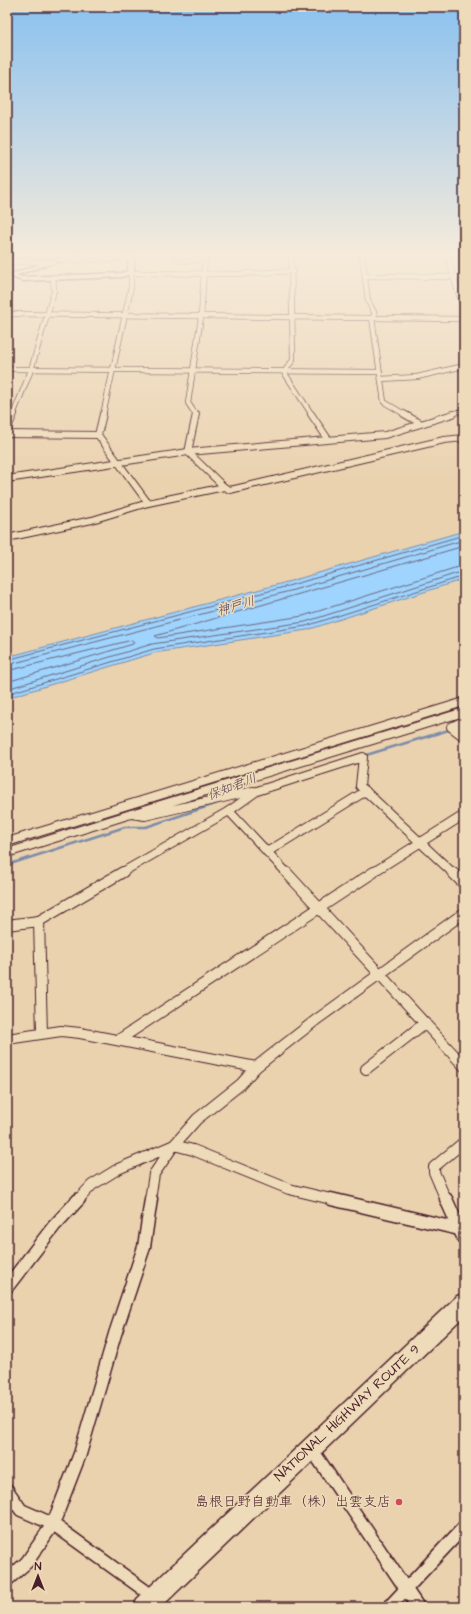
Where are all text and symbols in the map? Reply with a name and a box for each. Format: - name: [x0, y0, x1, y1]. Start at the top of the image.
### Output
- water label: 神戸川: [215, 592, 257, 620]
- water label: 保知君川: [204, 769, 260, 805]
- street label: NATIONAL HIGHWAY ROUTE 9: [270, 1340, 424, 1486]
- place label: 島根日野自動車（株）出雲支店: [195, 1492, 391, 1512]
- marker: 島根日野自動車（株）出雲支店: [394, 1497, 404, 1507]
- north arrow: [18, 1556, 58, 1596]
- text: N: [35, 1559, 42, 1574]

